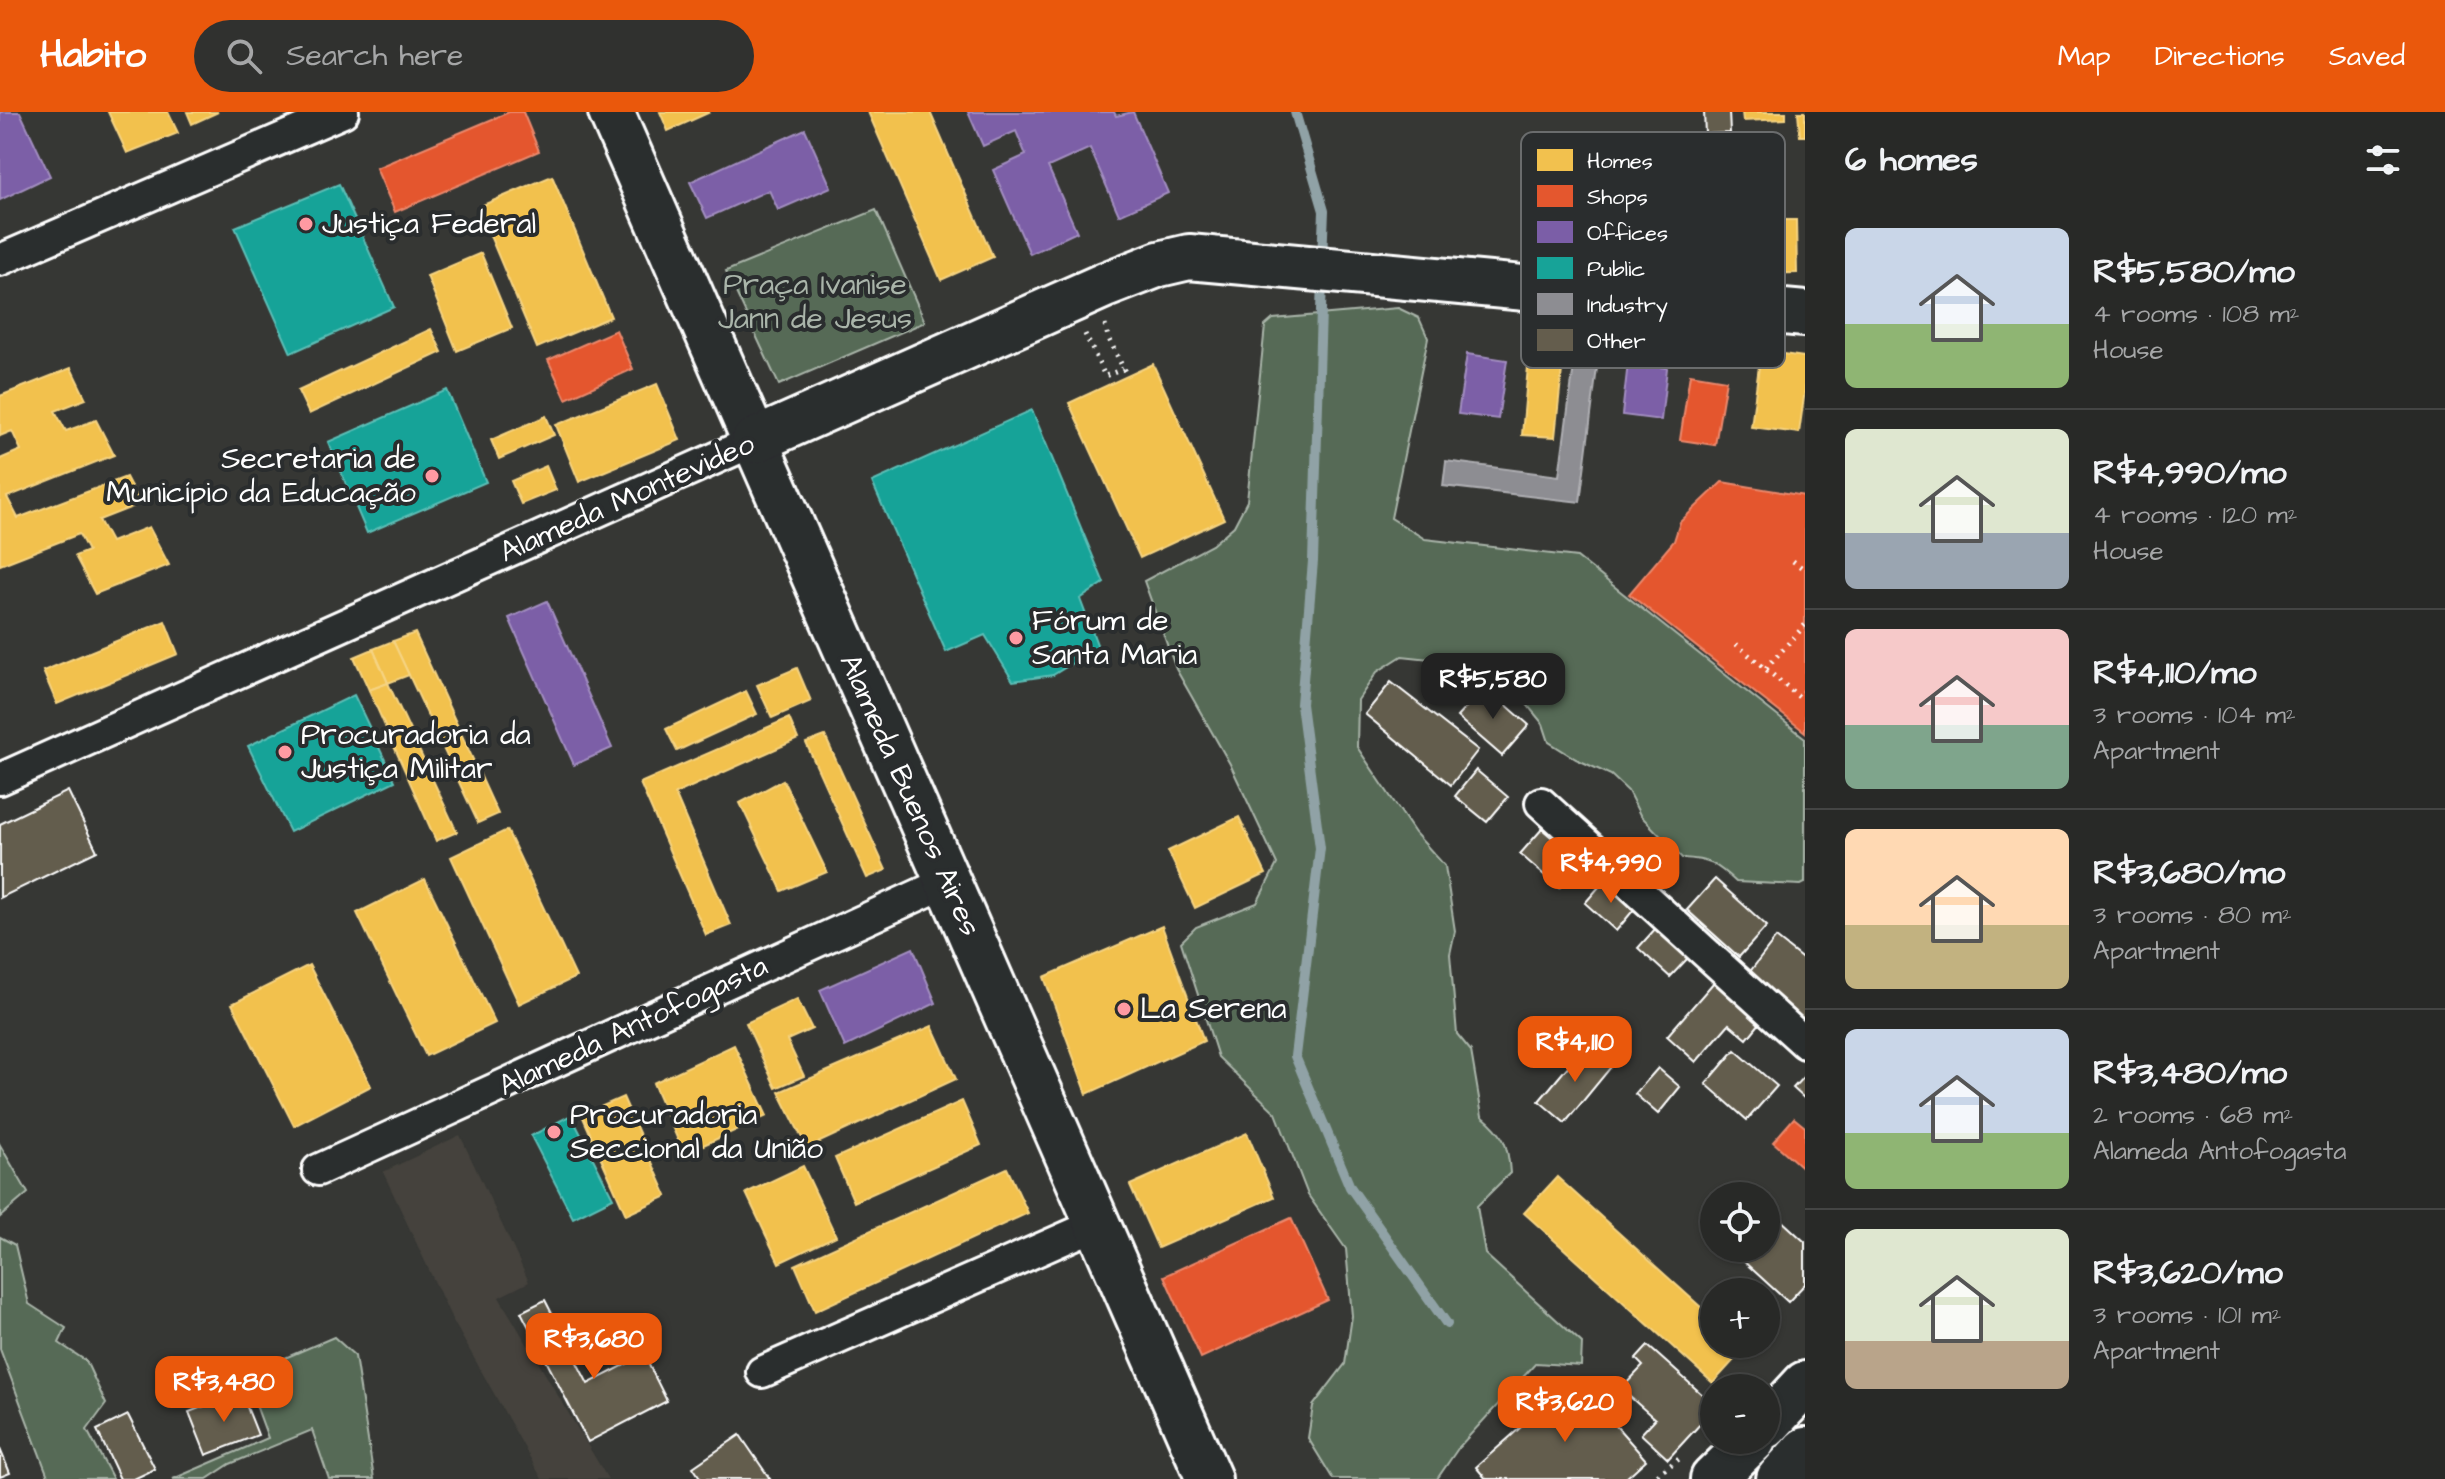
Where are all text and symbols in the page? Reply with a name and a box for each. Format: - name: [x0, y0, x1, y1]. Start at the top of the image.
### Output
- search box: [194, 20, 754, 92]
- text: Habito: [40, 30, 146, 82]
- icon: search: [222, 34, 266, 78]
- text: Search here: [286, 35, 463, 77]
- text: Map: [2058, 37, 2111, 76]
- text: Directions: [2155, 37, 2285, 76]
- text: Saved: [2329, 37, 2405, 76]
- legend: [1521, 132, 1785, 368]
- text: 6 homes: [1845, 136, 1978, 184]
- icon: filters: [2361, 138, 2405, 182]
- text: Homes: [1587, 146, 1653, 177]
- text: Shops: [1587, 182, 1648, 213]
- place label: Justiça Federal: [322, 203, 536, 245]
- marker: Justiça Federal: [297, 215, 315, 233]
- text: Offices: [1587, 218, 1668, 249]
- text: R$5,580/mo: [2093, 248, 2295, 296]
- text: Public: [1587, 254, 1645, 285]
- icon: home: [1909, 260, 2005, 356]
- park label: Praça Ivanise Jann de Jesus: [718, 264, 912, 340]
- text: Industry: [1587, 290, 1668, 322]
- text: 4 rooms · 108 m²: [2093, 296, 2299, 332]
- text: Other: [1587, 326, 1646, 357]
- text: House: [2093, 332, 2164, 368]
- street label: Alameda Montevideo: [493, 423, 761, 573]
- place label: Secretaria de Município da Educação: [106, 438, 416, 514]
- text: R$4,990/mo: [2093, 449, 2287, 497]
- icon: home: [1909, 461, 2005, 557]
- marker: Secretaria de Município da Educação: [423, 467, 441, 485]
- text: 4 rooms · 120 m²: [2093, 497, 2297, 533]
- text: House: [2093, 533, 2164, 569]
- place label: Fórum de Santa Maria: [1032, 600, 1197, 676]
- marker: Fórum de Santa Maria: [1007, 629, 1025, 647]
- street label: Alameda Buenos Aires: [829, 647, 991, 943]
- text: R$4,110/mo: [2093, 649, 2257, 697]
- pin: R$5,580: [1419, 653, 1567, 721]
- text: R$5,580: [1439, 661, 1547, 697]
- icon: home: [1909, 661, 2005, 757]
- text: 3 rooms · 104 m²: [2093, 697, 2296, 733]
- place label: Procuradoria da Justiça Militar: [301, 714, 531, 790]
- text: Apartment: [2093, 733, 2220, 769]
- marker: Procuradoria da Justiça Militar: [276, 743, 294, 761]
- pin: R$4,990: [1537, 837, 1685, 905]
- text: R$4,990: [1560, 845, 1662, 881]
- text: R$3,680/mo: [2093, 849, 2285, 897]
- icon: home: [1909, 861, 2005, 957]
- text: 3 rooms · 80 m²: [2093, 897, 2292, 933]
- text: Apartment: [2093, 933, 2220, 969]
- street label: Alameda Antofogasta: [492, 945, 775, 1108]
- place label: La Serena: [1140, 988, 1287, 1030]
- marker: La Serena: [1115, 1000, 1133, 1018]
- pin: R$4,110: [1501, 1016, 1649, 1084]
- text: R$4,110: [1536, 1024, 1614, 1060]
- text: R$3,480/mo: [2093, 1049, 2287, 1097]
- icon: home: [1909, 1061, 2005, 1157]
- place label: Procuradoria Seccional da União: [570, 1094, 823, 1170]
- text: 2 rooms · 68 m²: [2093, 1097, 2293, 1133]
- marker: Procuradoria Seccional da União: [545, 1123, 563, 1141]
- text: Alameda Antofogasta: [2093, 1133, 2347, 1169]
- map controls: [1700, 1182, 1780, 1454]
- button: locate: [1700, 1182, 1780, 1262]
- text: R$3,620/mo: [2093, 1249, 2283, 1297]
- icon: home: [1909, 1261, 2005, 1357]
- button: +: [1700, 1278, 1780, 1358]
- text: 3 rooms · 101 m²: [2093, 1297, 2281, 1333]
- pin: R$3,680: [520, 1313, 668, 1381]
- text: R$3,680: [544, 1321, 644, 1357]
- text: Apartment: [2093, 1333, 2220, 1369]
- pin: R$3,480: [150, 1356, 298, 1424]
- text: R$3,480: [173, 1364, 275, 1400]
- button: −: [1700, 1374, 1780, 1454]
- pin: R$3,620: [1491, 1376, 1639, 1444]
- text: R$3,620: [1516, 1384, 1614, 1420]

